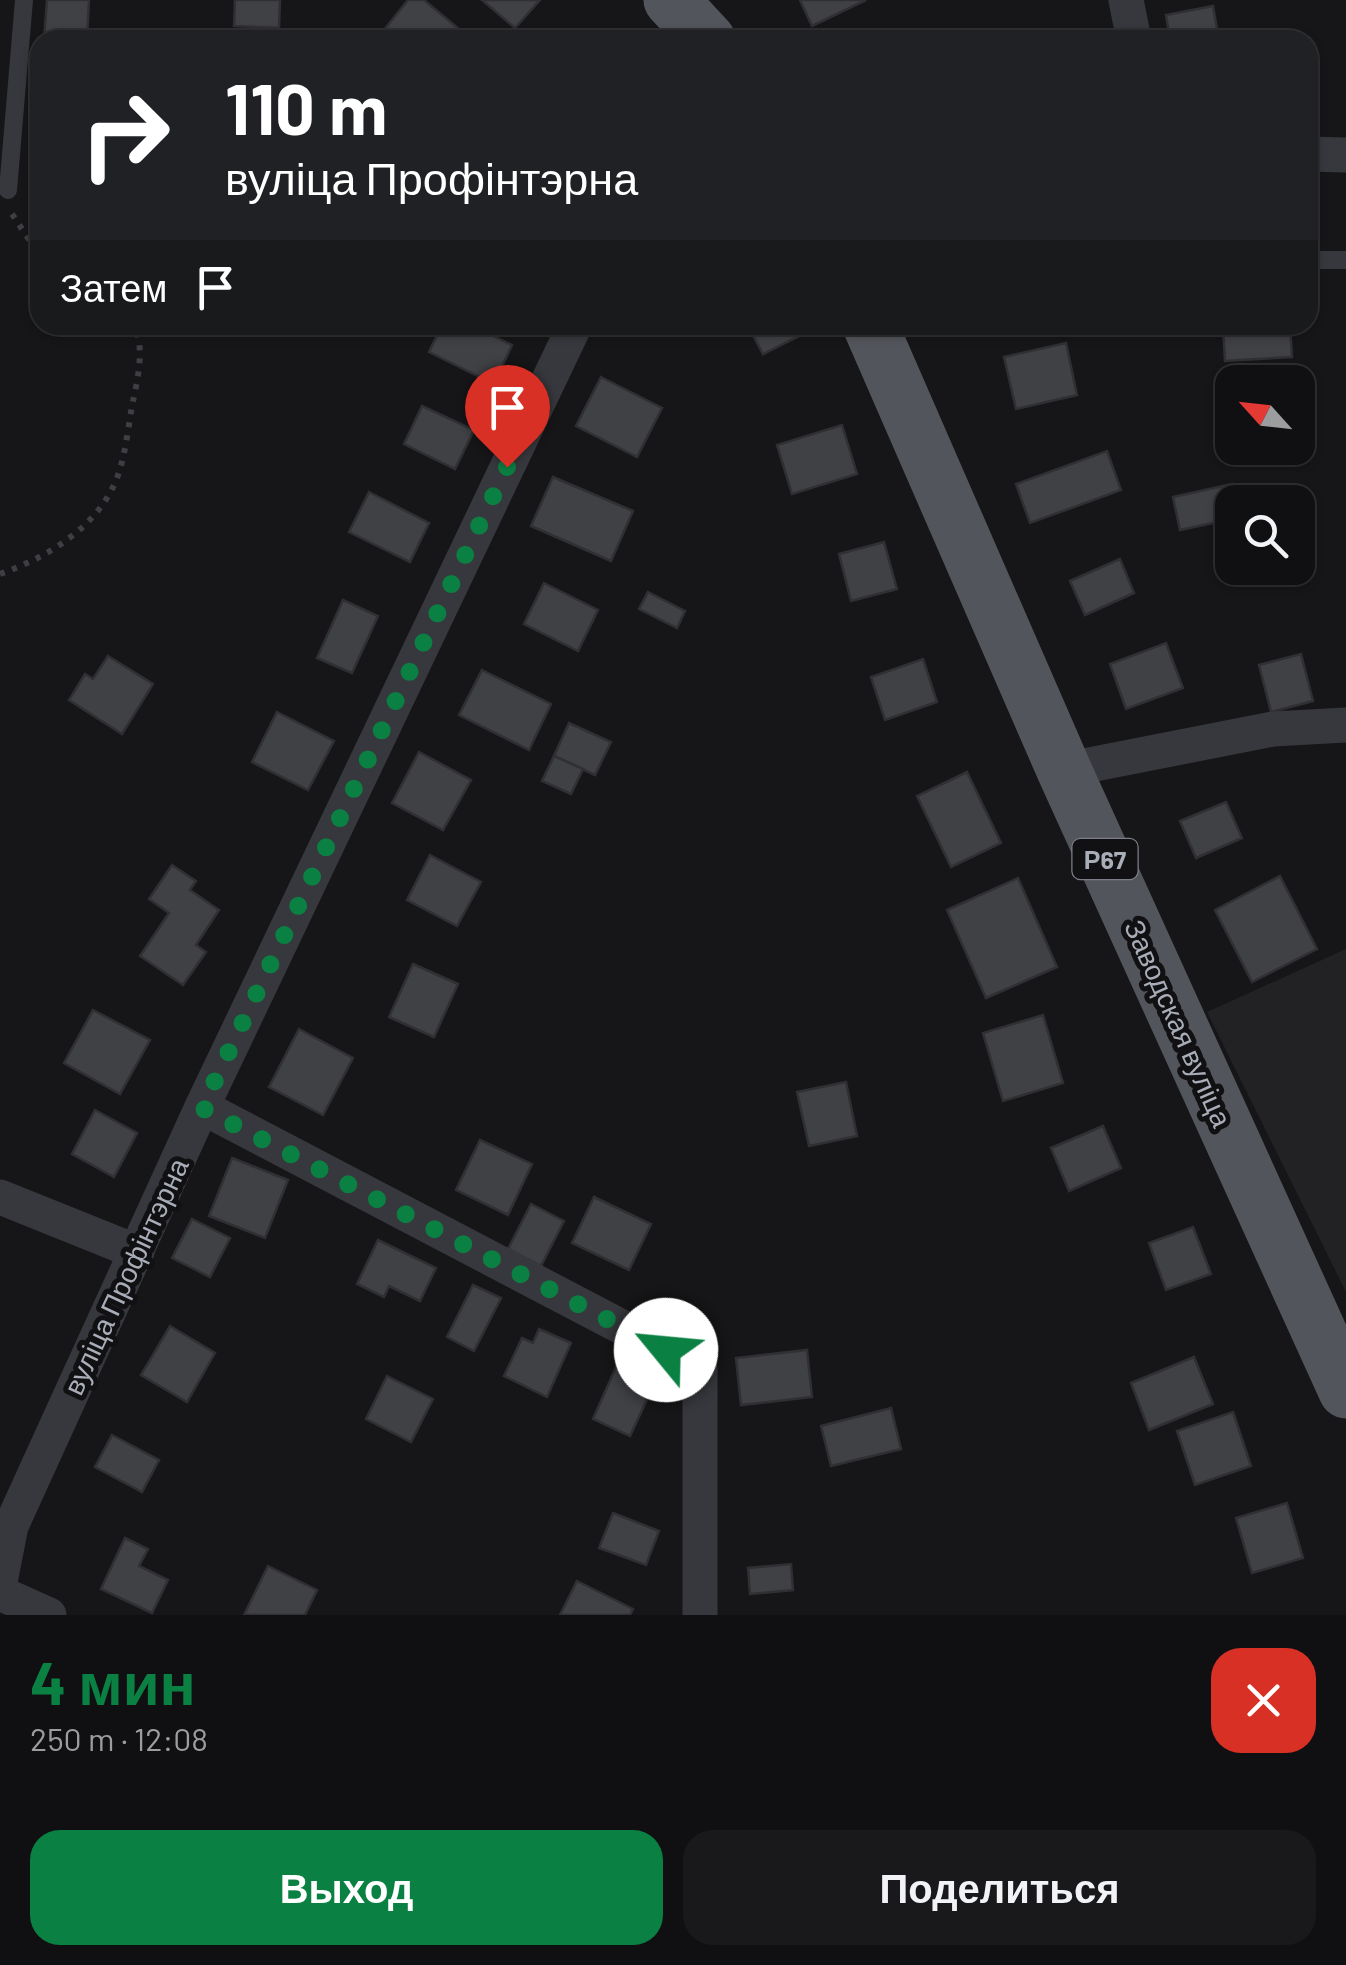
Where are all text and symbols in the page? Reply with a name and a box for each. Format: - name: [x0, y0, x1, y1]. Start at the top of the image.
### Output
- text: 110 m: [225, 65, 387, 149]
- icon: right: [60, 70, 190, 200]
- text: вуліца Профінтэрна: [225, 150, 638, 204]
- icon: arrive: [188, 260, 243, 315]
- text: Затем: [60, 264, 168, 310]
- pin: [465, 365, 550, 468]
- north arrow: [1215, 365, 1315, 465]
- map controls: [1215, 365, 1315, 585]
- icon: arrive: [480, 380, 535, 435]
- button: search: [1215, 485, 1315, 585]
- road number: Р67: [1072, 839, 1138, 879]
- street label: Заводская вуліца: [1118, 914, 1240, 1132]
- street label: вуліца Профінтэрна: [55, 1152, 195, 1400]
- position arrow: [614, 1298, 718, 1402]
- text: 4 мин: [30, 1645, 196, 1717]
- button: close: [1211, 1648, 1316, 1753]
- text: 250 m · 12:08: [30, 1719, 208, 1757]
- button: Выход: [30, 1830, 663, 1945]
- button: Поделиться: [683, 1830, 1316, 1945]

